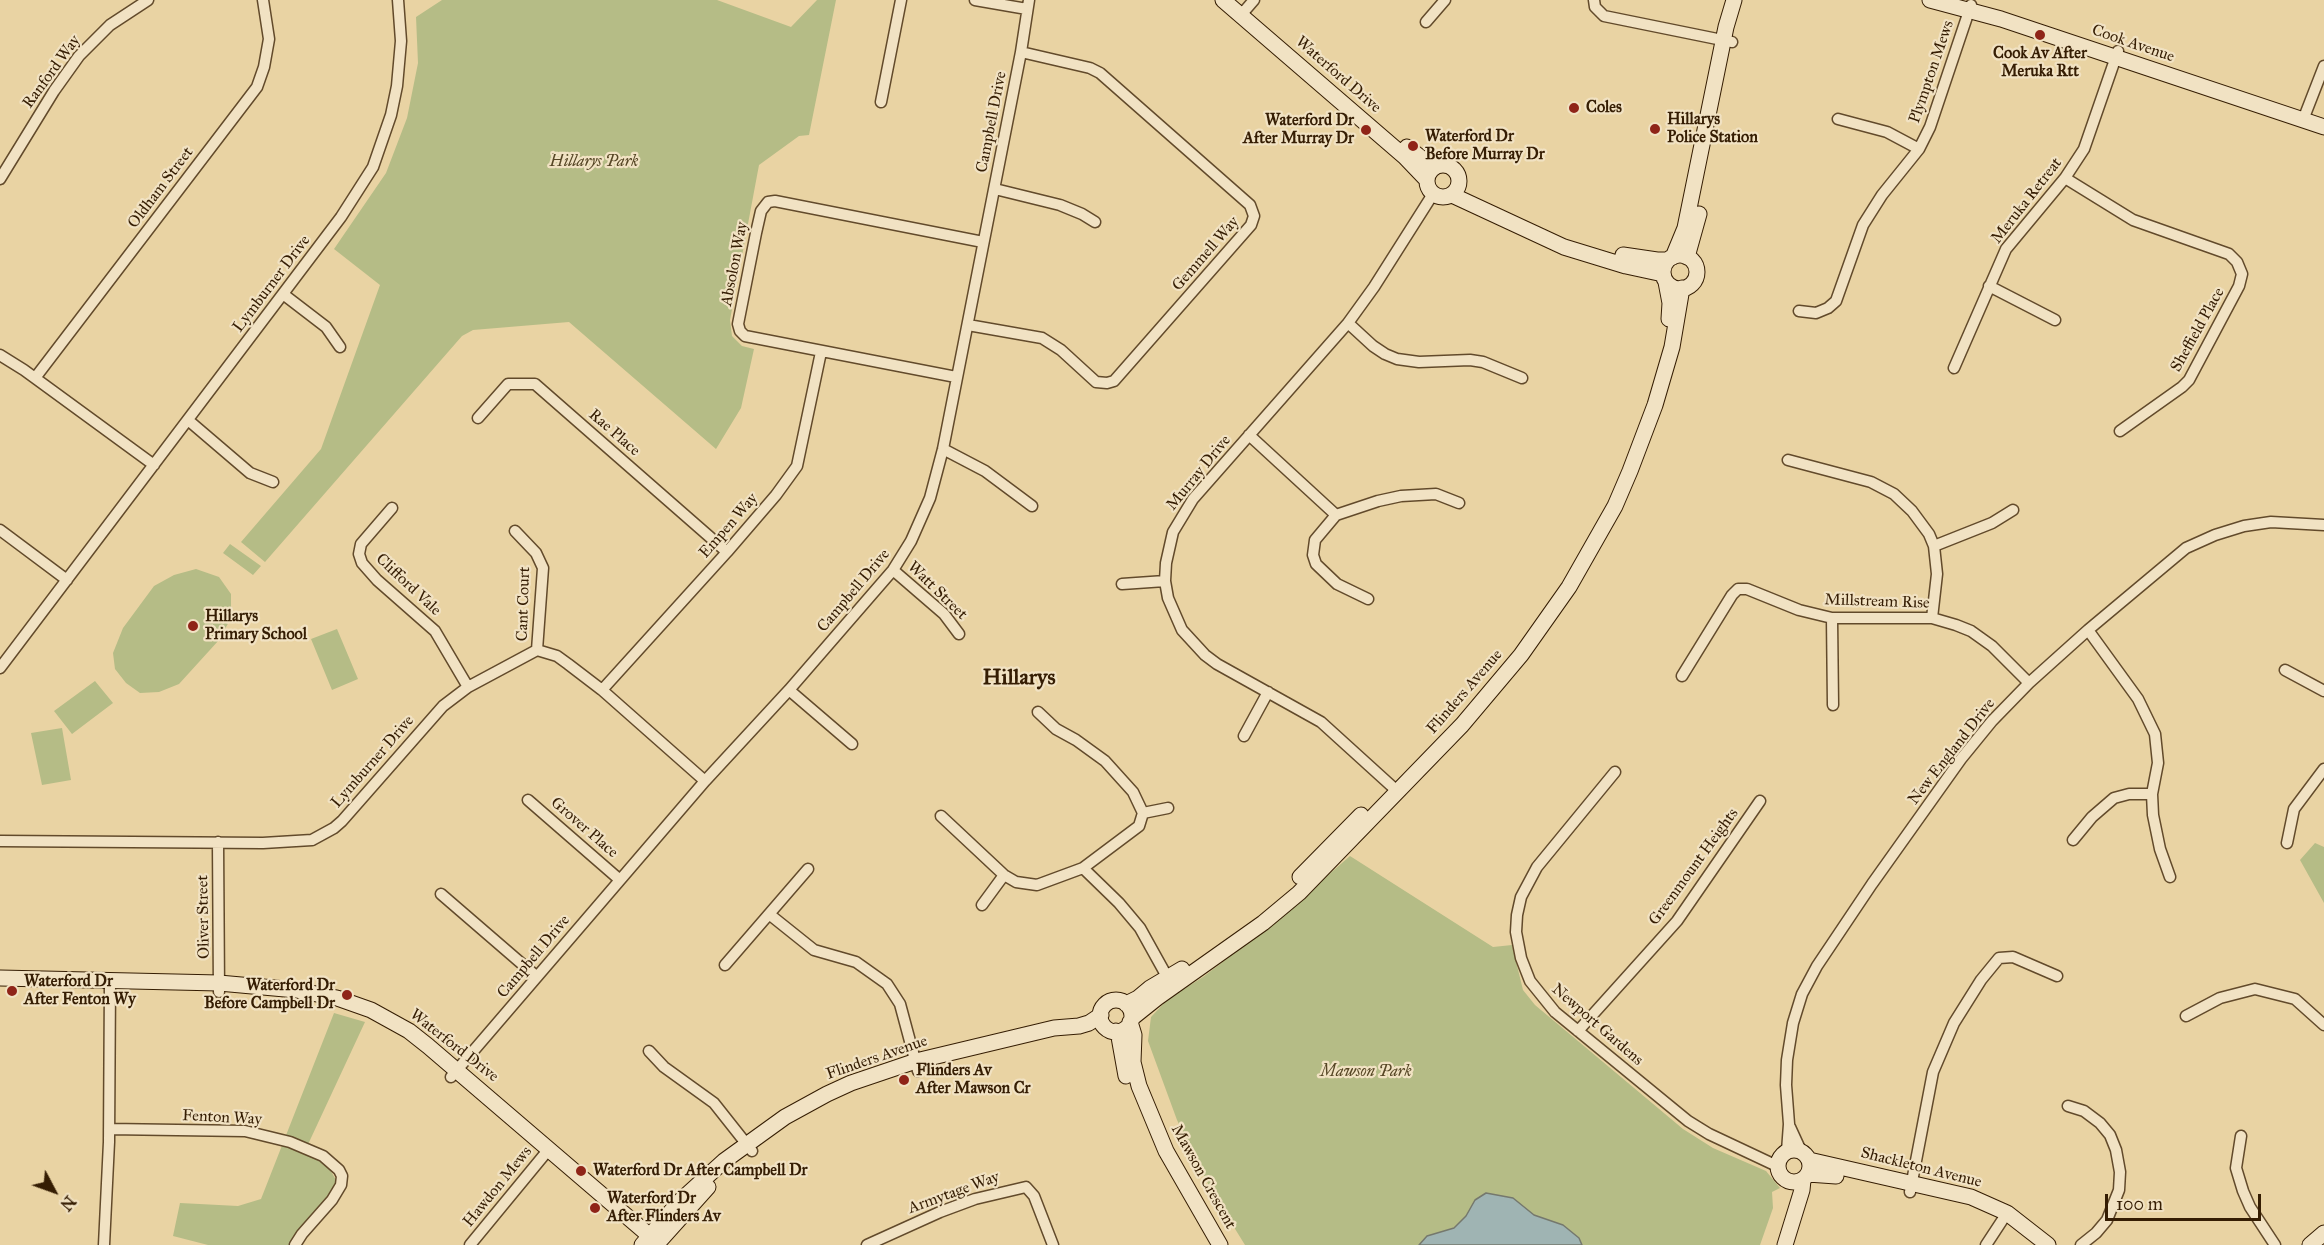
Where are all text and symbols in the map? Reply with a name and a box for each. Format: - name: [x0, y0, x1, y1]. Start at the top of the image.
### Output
- street label: Plympton Mews: [1905, 18, 1959, 126]
- street label: Cook Avenue: [2089, 21, 2177, 67]
- marker: Cook Av After Meruka Rtt: [2033, 28, 2047, 42]
- street label: Ranford Way: [19, 32, 85, 112]
- street label: Waterford Drive: [1291, 33, 1385, 117]
- place label: Cook Av After Meruka Rtt: [1993, 44, 2087, 82]
- street label: Campbell Drive: [973, 70, 1011, 174]
- place label: Coles: [1586, 98, 1622, 118]
- marker: Coles: [1567, 101, 1581, 115]
- place label: Hillarys Police Station: [1667, 110, 1758, 148]
- place label: Waterford Dr After Murray Dr: [1243, 111, 1354, 149]
- marker: Hillarys Police Station: [1648, 122, 1662, 136]
- marker: Waterford Dr After Murray Dr: [1359, 123, 1373, 137]
- place label: Waterford Dr Before Murray Dr: [1425, 127, 1545, 165]
- marker: Waterford Dr Before Murray Dr: [1406, 139, 1420, 153]
- street label: Oldham Street: [124, 144, 198, 232]
- park label: Hillarys Park: [550, 152, 638, 172]
- street label: Meruka Retreat: [1988, 154, 2066, 248]
- street label: Gemmell Way: [1168, 213, 1244, 295]
- street label: Absolon Way: [717, 220, 753, 308]
- street label: Lymburner Drive: [229, 232, 315, 336]
- street label: Sheffield Place: [2167, 284, 2229, 376]
- street label: Rae Place: [584, 405, 644, 461]
- street label: Murray Drive: [1163, 431, 1235, 515]
- street label: Empen Way: [695, 489, 763, 563]
- street label: Campbell Drive: [814, 546, 894, 636]
- street label: Clifford Vale: [371, 550, 445, 620]
- street label: Watt Street: [903, 558, 971, 624]
- street label: Cant Court: [513, 566, 535, 642]
- street label: Millstream Rise: [1824, 591, 1930, 613]
- place label: Hillarys Primary School: [205, 607, 307, 645]
- marker: Hillarys Primary School: [186, 619, 200, 633]
- street label: Flinders Avenue: [1423, 646, 1507, 738]
- district label: Hillarys: [983, 666, 1055, 692]
- street label: New England Drive: [1905, 695, 1999, 809]
- street label: Lymburner Drive: [328, 712, 418, 812]
- street label: Grover Place: [546, 794, 622, 862]
- street label: Greenmount Heights: [1645, 805, 1743, 929]
- street label: Oliver Street: [194, 875, 214, 959]
- street label: Campbell Drive: [494, 912, 574, 1002]
- place label: Waterford Dr After Fenton Wy: [24, 972, 136, 1010]
- place label: Waterford Dr Before Campbell Dr: [204, 976, 335, 1014]
- street label: Newport Gardens: [1547, 980, 1647, 1070]
- marker: Waterford Dr After Fenton Wy: [5, 984, 19, 998]
- marker: Waterford Dr Before Campbell Dr: [340, 988, 354, 1002]
- street label: Waterford Drive: [406, 1005, 502, 1087]
- street label: Flinders Avenue: [824, 1032, 930, 1084]
- place label: Flinders Av After Mawson Cr: [916, 1061, 1031, 1099]
- park label: Mawson Park: [1320, 1062, 1412, 1082]
- marker: Flinders Av After Mawson Cr: [897, 1073, 911, 1087]
- street label: Fenton Way: [182, 1106, 262, 1130]
- street label: Mawson Crescent: [1166, 1121, 1240, 1233]
- street label: Hawdon Mews: [460, 1143, 536, 1231]
- street label: Shackleton Avenue: [1859, 1144, 1983, 1192]
- north arrow: [24, 1161, 84, 1221]
- place label: Waterford Dr After Campbell Dr: [593, 1161, 808, 1181]
- marker: Waterford Dr After Campbell Dr: [574, 1164, 588, 1178]
- street label: Armytage Way: [906, 1168, 1002, 1218]
- scale bar: [2108, 1182, 2264, 1220]
- place label: Waterford Dr After Flinders Av: [607, 1189, 721, 1227]
- text: N: [56, 1192, 80, 1214]
- text: 100 m: [2116, 1193, 2163, 1215]
- marker: Waterford Dr After Flinders Av: [588, 1201, 602, 1215]

